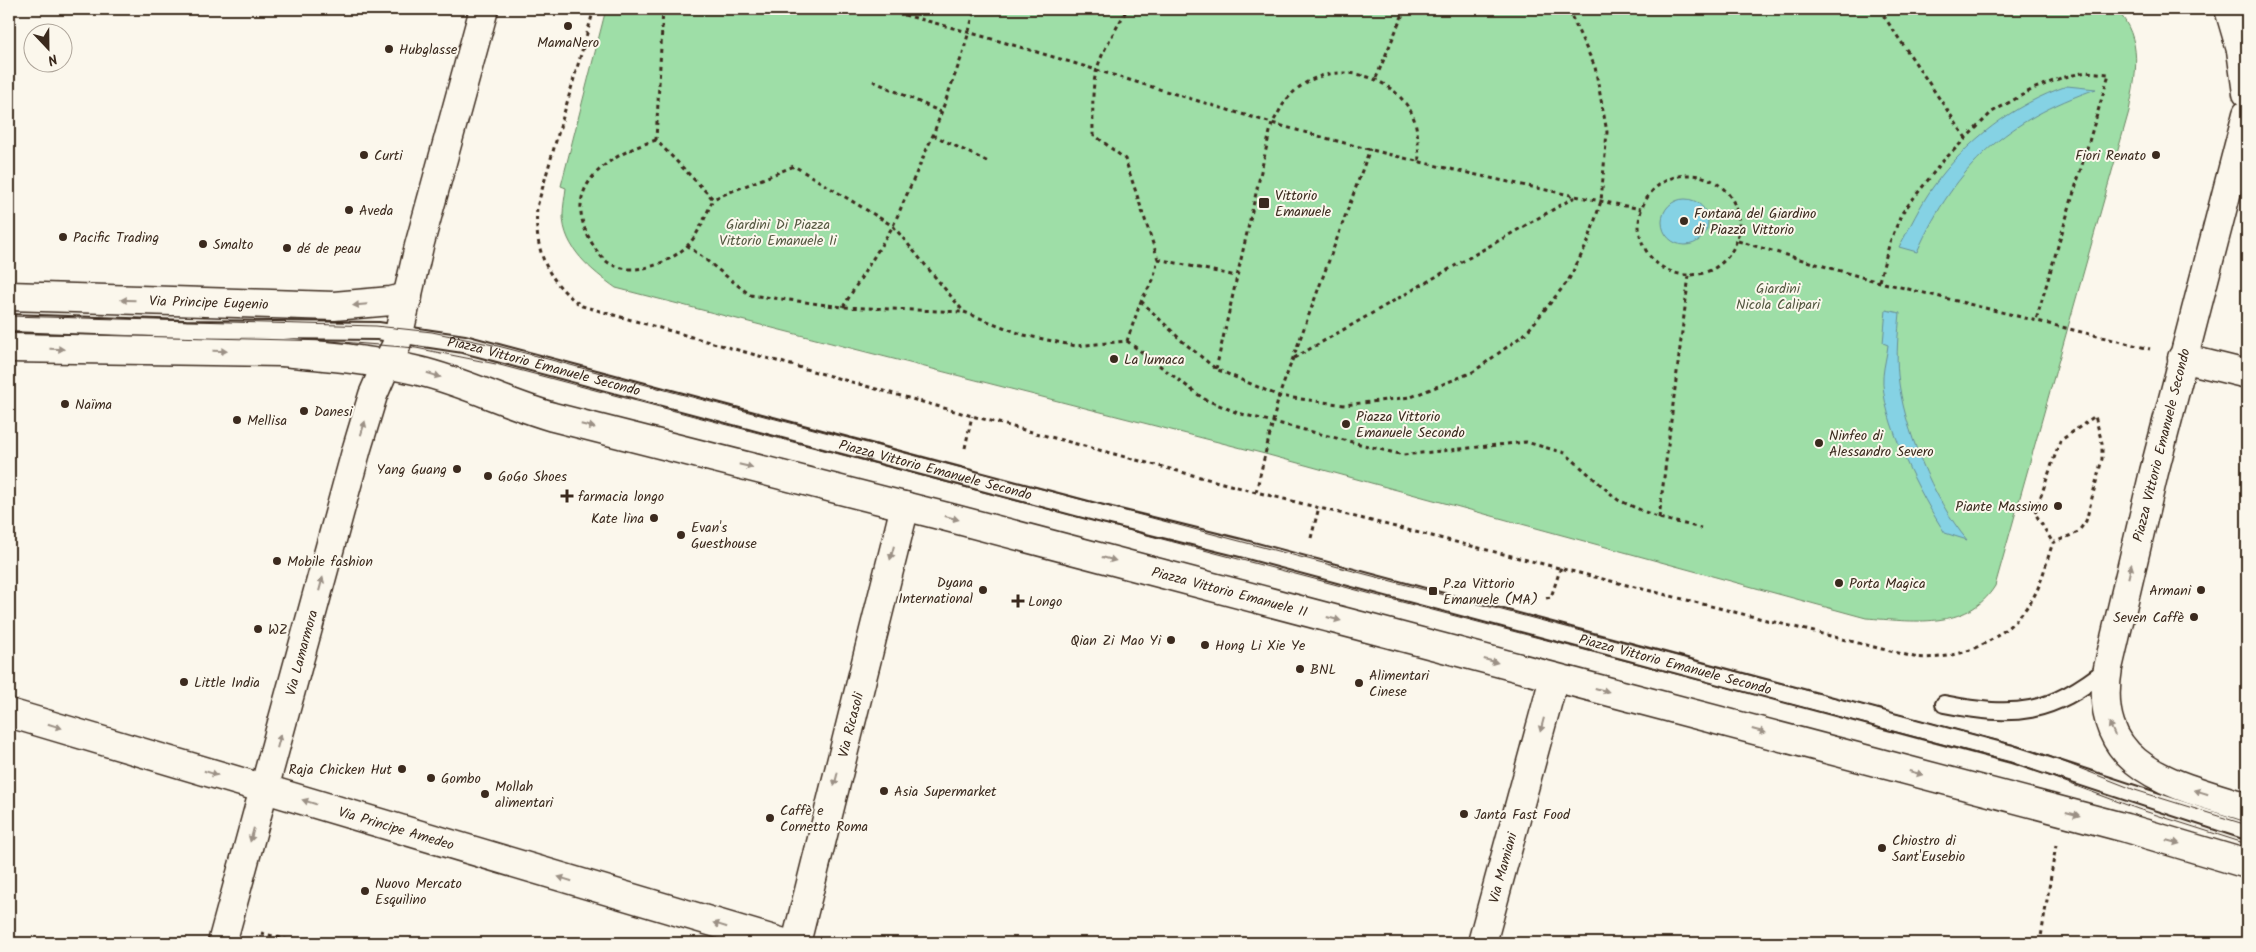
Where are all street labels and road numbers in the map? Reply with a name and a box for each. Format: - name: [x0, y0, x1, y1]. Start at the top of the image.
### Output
- street label: Via Principe Eugenio: [149, 290, 269, 316]
- street label: Piazza Vittorio Emanuele Secondo: [446, 332, 643, 403]
- street label: Piazza Vittorio Emanuele Secondo: [2127, 346, 2197, 544]
- street label: Piazza Vittorio Emanuele Secondo: [836, 434, 1034, 507]
- street label: Piazza Vittorio Emanuele II: [1149, 561, 1310, 624]
- street label: Via Lamarmora: [280, 607, 324, 698]
- street label: Piazza Vittorio Emanuele Secondo: [1576, 629, 1774, 701]
- street label: Via Ricasoli: [833, 689, 870, 760]
- street label: Via Principe Amedeo: [335, 801, 457, 857]
- street label: Via Mamiani: [1483, 829, 1524, 906]

